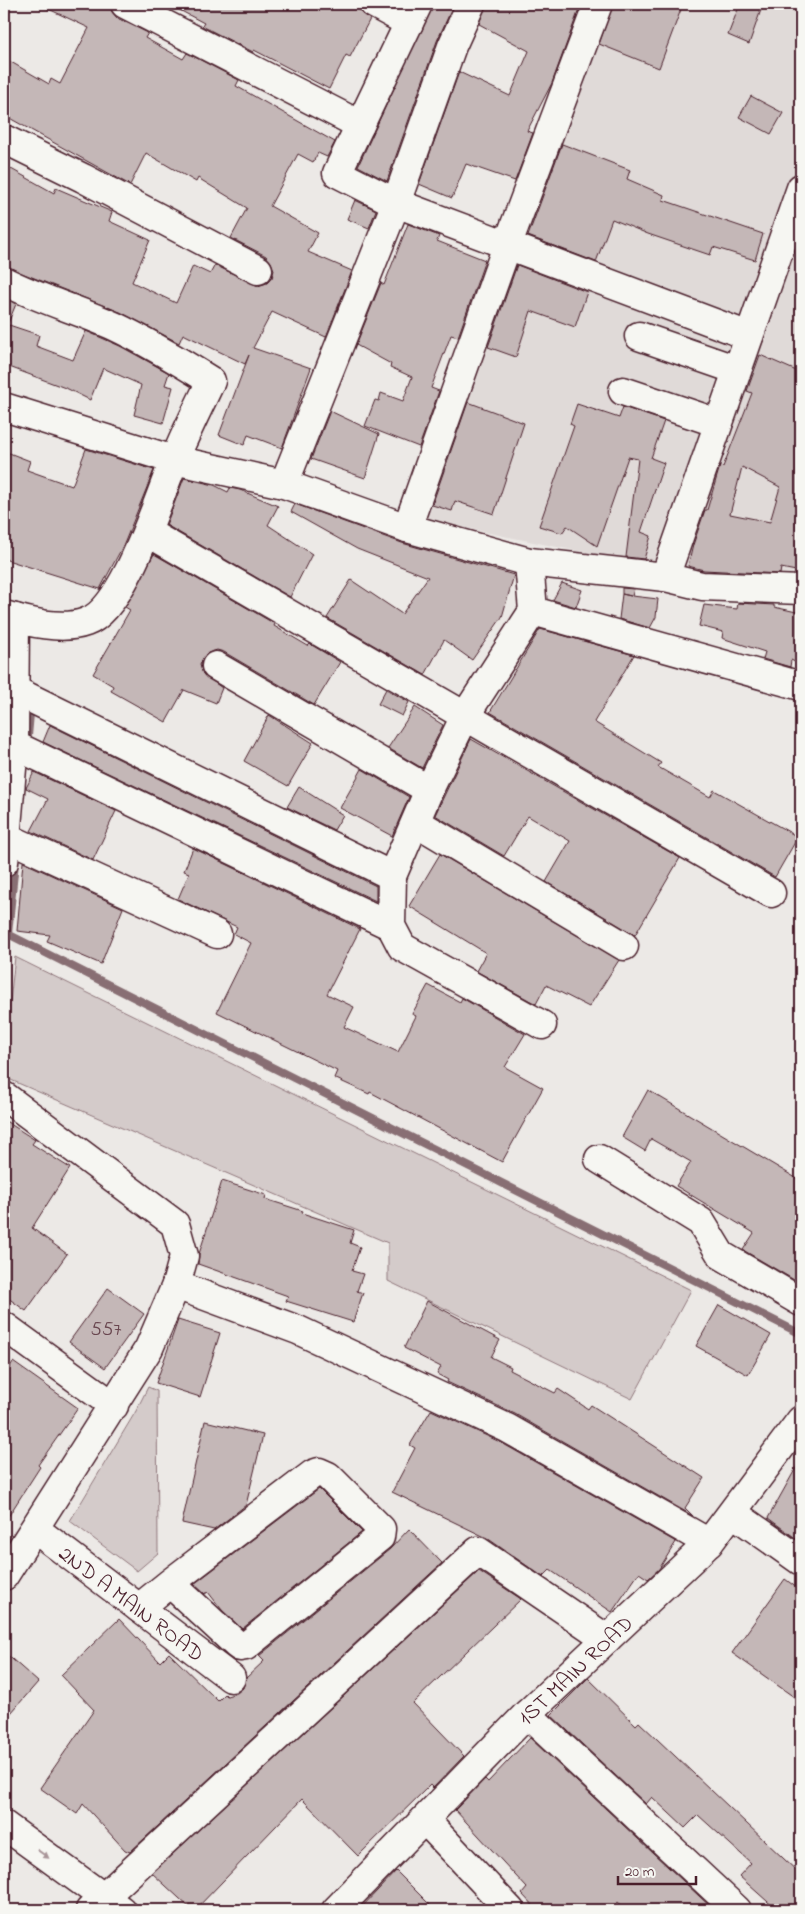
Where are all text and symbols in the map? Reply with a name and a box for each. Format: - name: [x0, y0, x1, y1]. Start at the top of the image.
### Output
- house number: 557: [90, 1316, 122, 1345]
- street label: 2ND A MAIN ROAD: [51, 1539, 210, 1671]
- street label: 1ST MAIN ROAD: [512, 1609, 642, 1734]
- one-way arrow: [36, 1848, 49, 1859]
- scale bar: [618, 1854, 695, 1886]
- text: 20 m: [625, 1861, 655, 1883]

